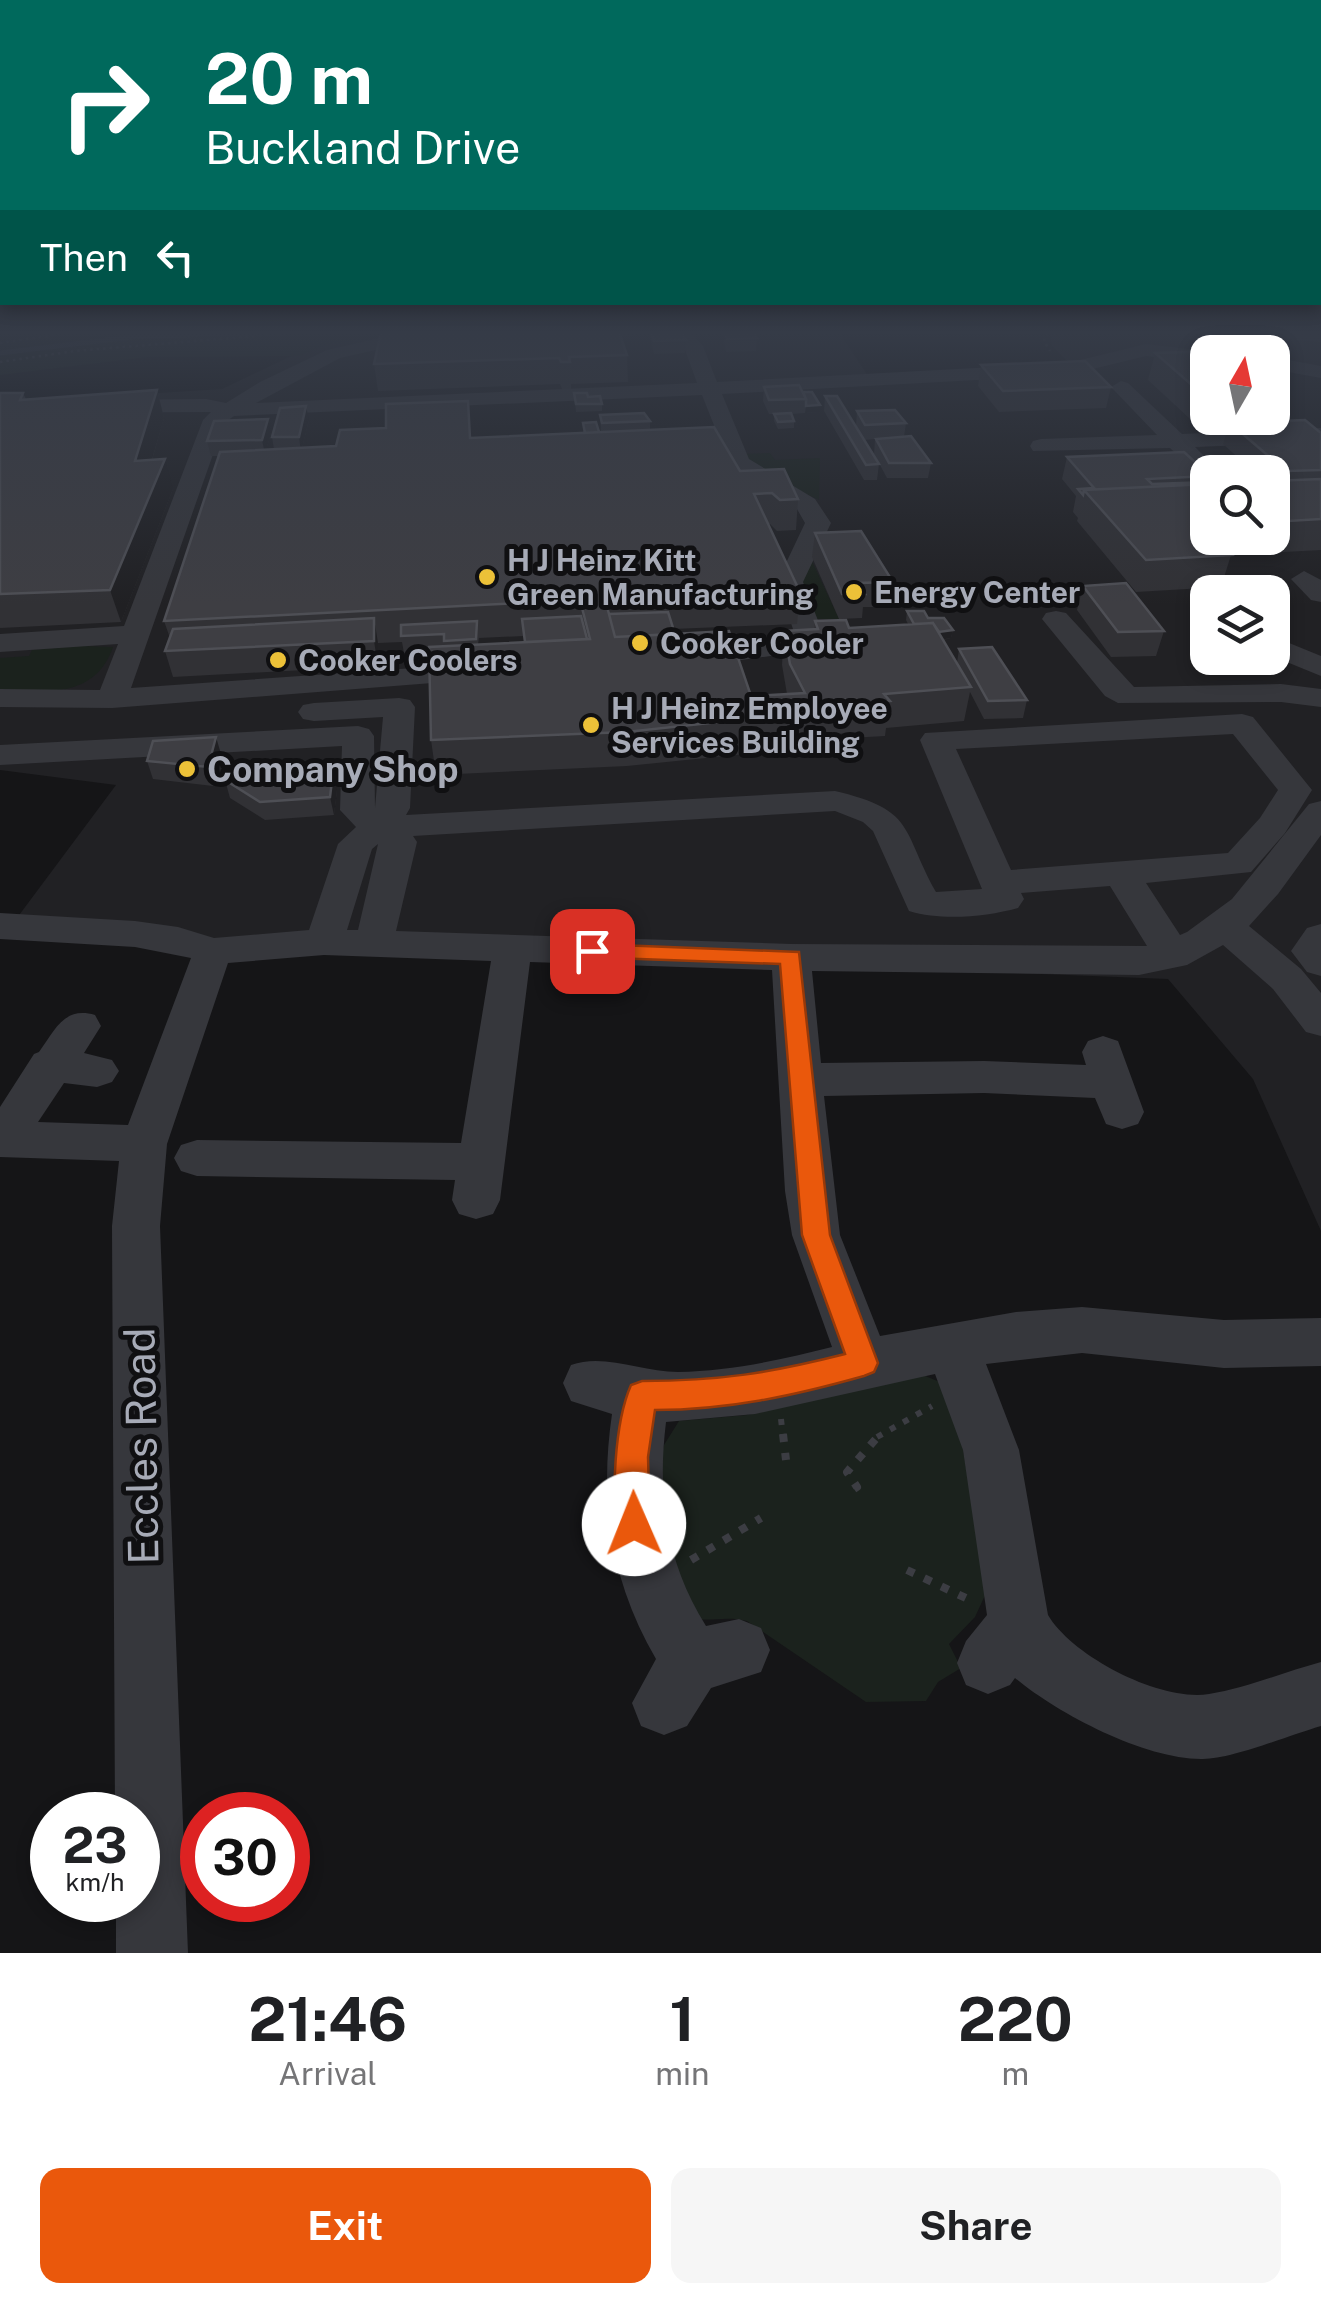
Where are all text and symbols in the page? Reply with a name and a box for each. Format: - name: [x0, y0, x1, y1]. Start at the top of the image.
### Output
- text: 20 m: [205, 37, 373, 120]
- icon: right: [40, 40, 170, 170]
- text: Buckland Drive: [205, 121, 520, 174]
- icon: left: [148, 230, 203, 285]
- text: Then: [40, 235, 128, 280]
- north arrow: [1190, 335, 1290, 435]
- map controls: [1190, 335, 1290, 675]
- button: search: [1190, 455, 1290, 555]
- place label: H J Heinz Kitt Green Manufacturing: [507, 542, 814, 612]
- marker: H J Heinz Kitt Green Manufacturing: [476, 566, 498, 588]
- place label: Energy Center: [874, 574, 1080, 610]
- button: layers: [1190, 575, 1290, 675]
- marker: Energy Center: [843, 581, 865, 603]
- place label: Cooker Cooler: [660, 625, 864, 661]
- marker: Cooker Cooler: [629, 632, 651, 654]
- place label: Cooker Coolers: [298, 642, 518, 678]
- marker: Cooker Coolers: [267, 649, 289, 671]
- place label: H J Heinz Employee Services Building: [611, 690, 888, 760]
- marker: H J Heinz Employee Services Building: [580, 714, 602, 736]
- place label: Company Shop: [207, 749, 458, 790]
- marker: Company Shop: [176, 758, 198, 780]
- pin: [550, 909, 635, 994]
- icon: arrive: [565, 924, 620, 979]
- street label: Eccles Road: [114, 1327, 168, 1565]
- position arrow: [582, 1472, 686, 1576]
- speed limit sign: 30: [180, 1792, 310, 1922]
- text: 23: [62, 1815, 128, 1874]
- text: km/h: [66, 1867, 124, 1897]
- text: 21:46: [248, 1984, 407, 2055]
- text: 1: [670, 1984, 695, 2055]
- text: 220: [958, 1984, 1073, 2055]
- text: Arrival: [278, 2055, 377, 2092]
- text: min: [655, 2055, 710, 2092]
- text: m: [1001, 2055, 1029, 2092]
- button: Exit: [40, 2168, 651, 2283]
- button: Share: [671, 2168, 1281, 2283]

